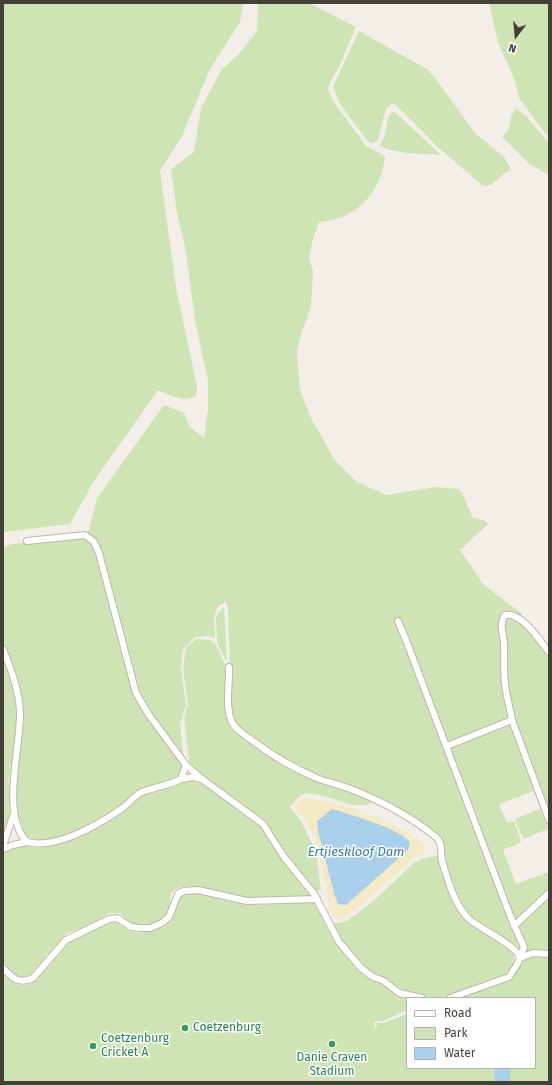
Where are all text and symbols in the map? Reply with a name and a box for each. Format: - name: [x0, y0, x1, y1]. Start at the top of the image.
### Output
- north arrow: [496, 16, 536, 56]
- text: N: [507, 41, 518, 55]
- water label: Ertjieskloof Dam: [308, 844, 404, 860]
- legend: [406, 997, 536, 1069]
- text: Road: [444, 1006, 472, 1020]
- place label: Coetzenburg: [193, 1021, 261, 1035]
- marker: Coetzenburg: [180, 1023, 190, 1033]
- text: Park: [444, 1026, 468, 1040]
- place label: Coetzenburg Cricket A: [101, 1032, 169, 1060]
- marker: Danie Craven Stadium: [327, 1039, 337, 1049]
- marker: Coetzenburg Cricket A: [88, 1041, 98, 1051]
- text: Water: [444, 1046, 475, 1060]
- place label: Danie Craven Stadium: [297, 1051, 367, 1079]

